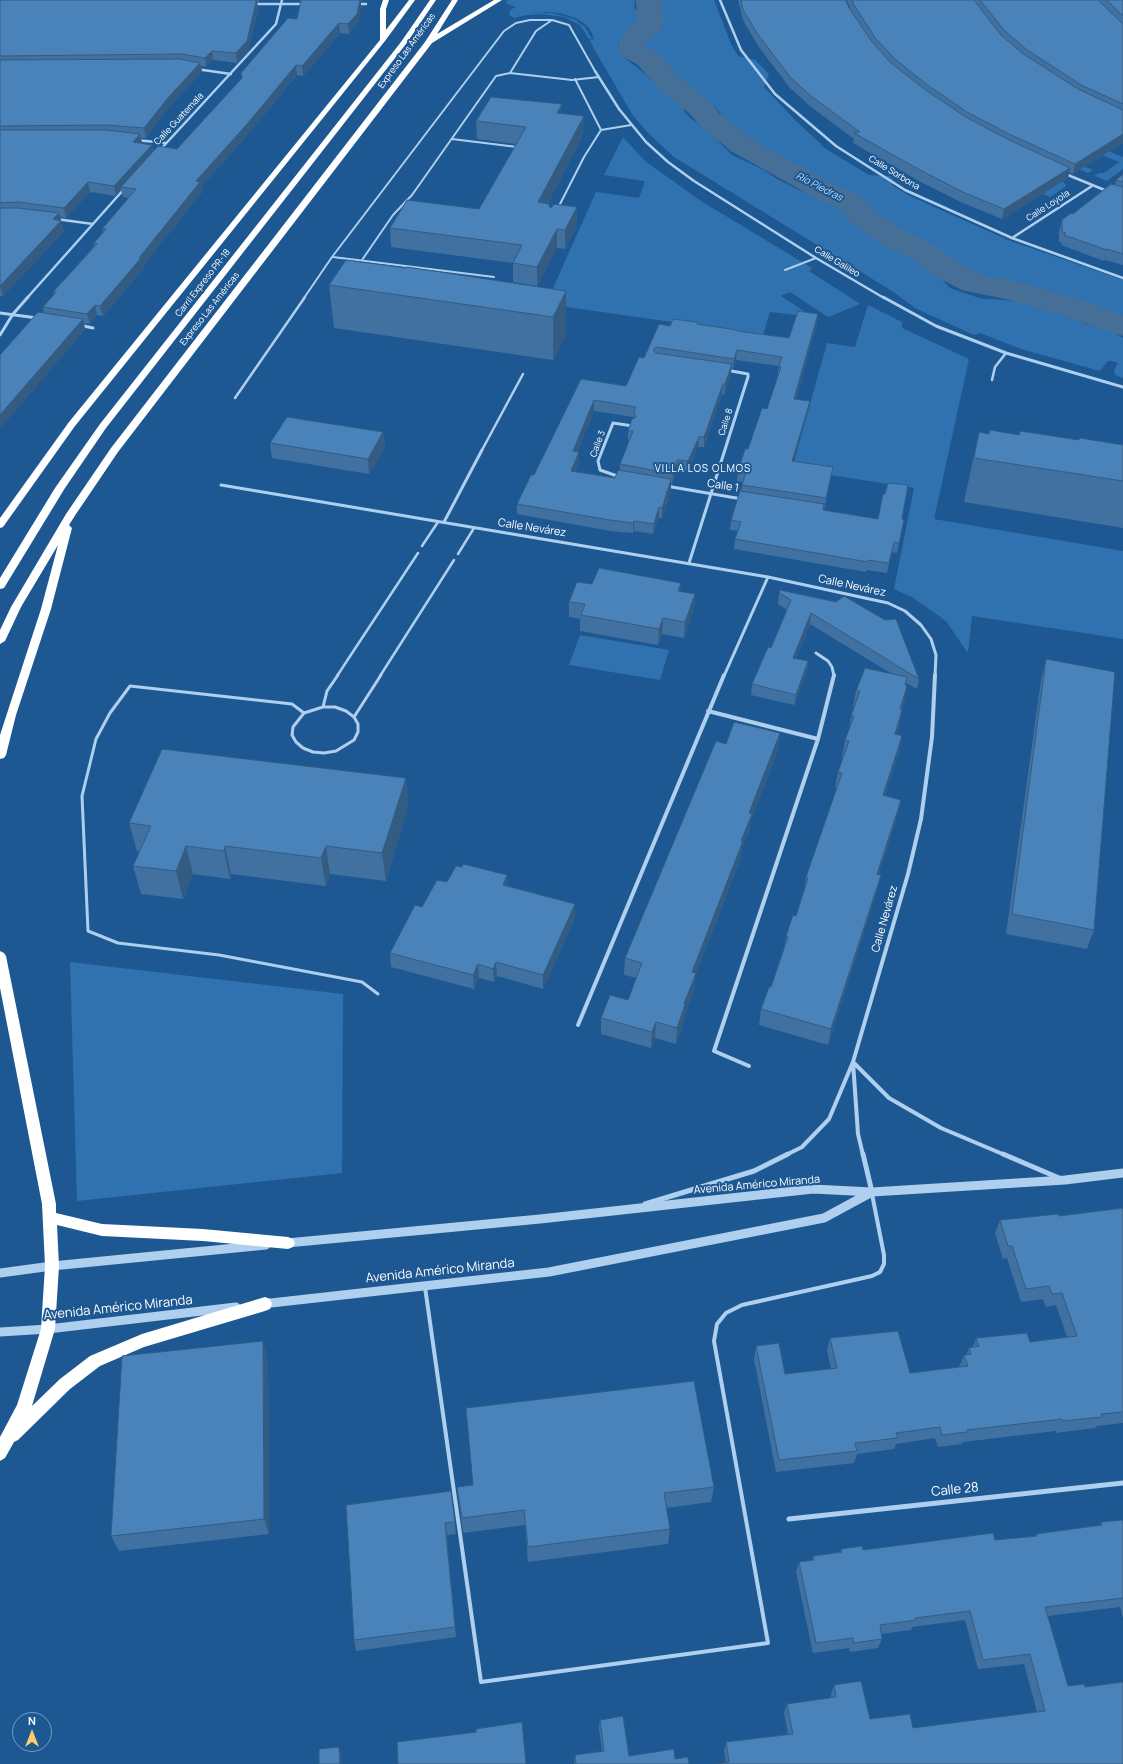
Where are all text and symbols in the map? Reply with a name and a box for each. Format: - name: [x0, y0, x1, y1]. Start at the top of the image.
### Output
- street label: Expreso Las Américas: [376, 11, 438, 91]
- street label: Calle Guatemala: [152, 91, 206, 147]
- street label: Calle Sorbona: [866, 153, 922, 193]
- water label: Río Piedras: [794, 170, 844, 204]
- street label: Calle Loyola: [1024, 188, 1072, 224]
- street label: Calle Galileo: [812, 244, 862, 280]
- street label: Carril Expreso PR-18: [173, 247, 233, 319]
- street label: Expreso Las Américas: [178, 270, 242, 348]
- street label: Calle 8: [717, 407, 735, 437]
- street label: Calle 3: [588, 429, 608, 459]
- district label: VILLA LOS OLMOS: [655, 463, 751, 475]
- street label: Calle 1: [706, 477, 740, 495]
- street label: Calle Nevárez: [497, 516, 567, 540]
- street label: Calle Nevárez: [817, 572, 887, 600]
- street label: Calle Nevárez: [869, 884, 901, 954]
- street label: Avenida Américo Miranda: [693, 1173, 821, 1197]
- street label: Avenida Américo Miranda: [365, 1255, 515, 1287]
- street label: Avenida Américo Miranda: [43, 1292, 193, 1324]
- street label: Calle 28: [930, 1480, 980, 1500]
- north arrow: [12, 1712, 52, 1752]
- text: N: [28, 1713, 36, 1728]

